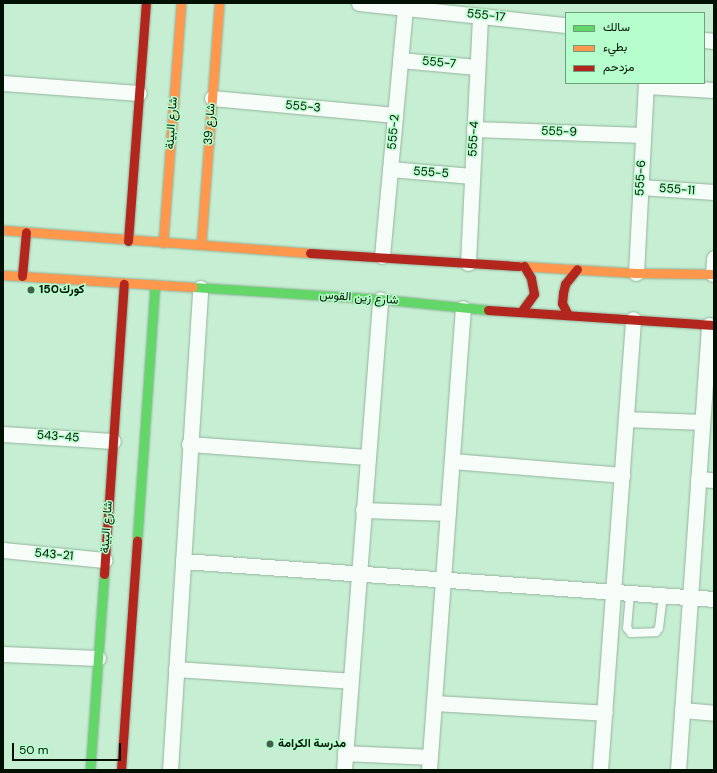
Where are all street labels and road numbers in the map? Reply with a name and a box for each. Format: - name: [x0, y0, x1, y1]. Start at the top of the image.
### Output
- street label: 555-17: [466, 7, 506, 25]
- street label: 555-7: [421, 54, 457, 72]
- street label: شارع البيئة: [163, 96, 181, 150]
- street label: 555-3: [285, 98, 321, 116]
- street label: شارع 39: [201, 103, 219, 145]
- street label: 555-2: [385, 114, 403, 150]
- street label: 555-4: [466, 121, 482, 157]
- street label: 555-9: [541, 124, 577, 140]
- street label: 555-6: [633, 160, 649, 196]
- street label: 555-5: [413, 165, 449, 181]
- street label: 555-11: [659, 182, 695, 198]
- street label: شارع زين القوس: [319, 288, 399, 308]
- street label: 543-45: [36, 428, 80, 446]
- street label: شارع البيئة: [98, 500, 116, 554]
- street label: 543-21: [34, 546, 74, 564]

